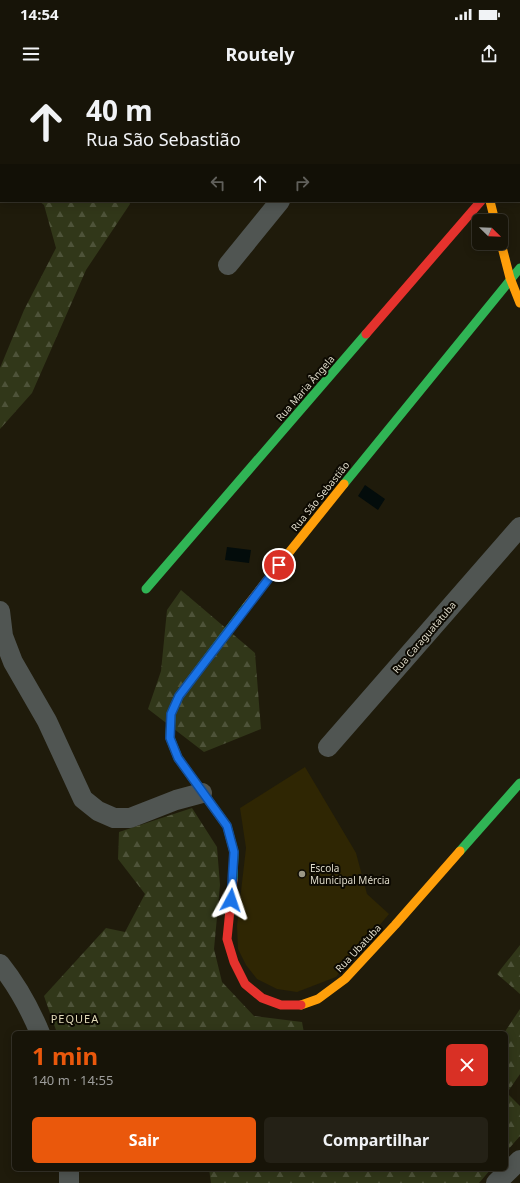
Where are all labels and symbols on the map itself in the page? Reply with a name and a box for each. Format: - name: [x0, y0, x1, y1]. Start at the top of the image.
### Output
- north arrow: [472, 214, 508, 250]
- street label: Rua Maria Ângela: [273, 352, 337, 424]
- street label: Rua São Sebastião: [288, 458, 352, 534]
- pin: [262, 548, 296, 582]
- street label: Rua Caraguatatuba: [389, 598, 459, 676]
- place label: Escola Municipal Mércia: [310, 861, 390, 887]
- marker: Escola Municipal Mércia: [297, 869, 307, 879]
- position arrow: [210, 879, 252, 921]
- street label: Rua Ubatuba: [332, 921, 384, 975]
- district label: PEQUEA: [51, 1011, 99, 1026]

